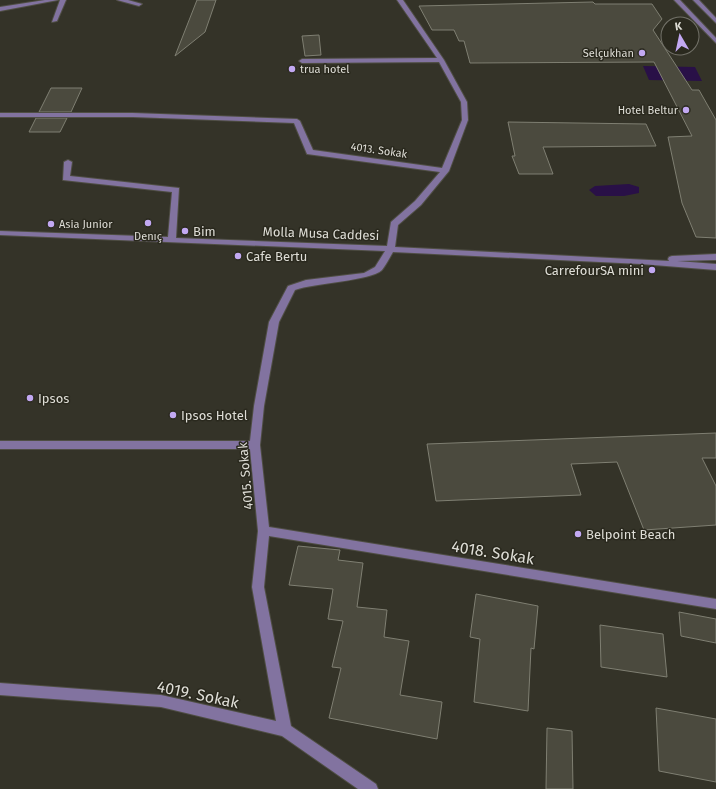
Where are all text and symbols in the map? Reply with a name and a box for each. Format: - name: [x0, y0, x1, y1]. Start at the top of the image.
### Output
- north arrow: [660, 16, 700, 56]
- text: K: [674, 19, 684, 34]
- place label: Selçukhan: [583, 47, 634, 60]
- marker: Selçukhan: [637, 48, 647, 58]
- place label: trua hotel: [300, 63, 349, 76]
- marker: trua hotel: [287, 64, 297, 74]
- place label: Hotel Beltur: [618, 104, 679, 117]
- marker: Hotel Beltur: [681, 105, 691, 115]
- street label: 4013. Sokak: [350, 140, 408, 161]
- place label: Asia Junior: [59, 218, 113, 231]
- marker: Denıç: [143, 218, 153, 228]
- marker: Asia Junior: [46, 219, 56, 229]
- place label: Bim: [193, 224, 216, 239]
- street label: Molla Musa Caddesi: [262, 224, 379, 243]
- marker: Bim: [180, 226, 190, 236]
- place label: Denıç: [134, 230, 162, 243]
- place label: Cafe Bertu: [246, 249, 307, 264]
- marker: Cafe Bertu: [233, 251, 243, 261]
- place label: CarrefourSA mini: [545, 263, 644, 278]
- marker: CarrefourSA mini: [647, 265, 657, 275]
- place label: Ipsos: [38, 391, 69, 406]
- marker: Ipsos: [25, 393, 35, 403]
- place label: Ipsos Hotel: [181, 408, 248, 423]
- marker: Ipsos Hotel: [168, 410, 178, 420]
- street label: 4015. Sokak: [235, 441, 256, 510]
- place label: Belpoint Beach: [586, 527, 675, 542]
- marker: Belpoint Beach: [573, 529, 583, 539]
- street label: 4018. Sokak: [450, 537, 537, 569]
- street label: 4019. Sokak: [155, 677, 241, 713]

